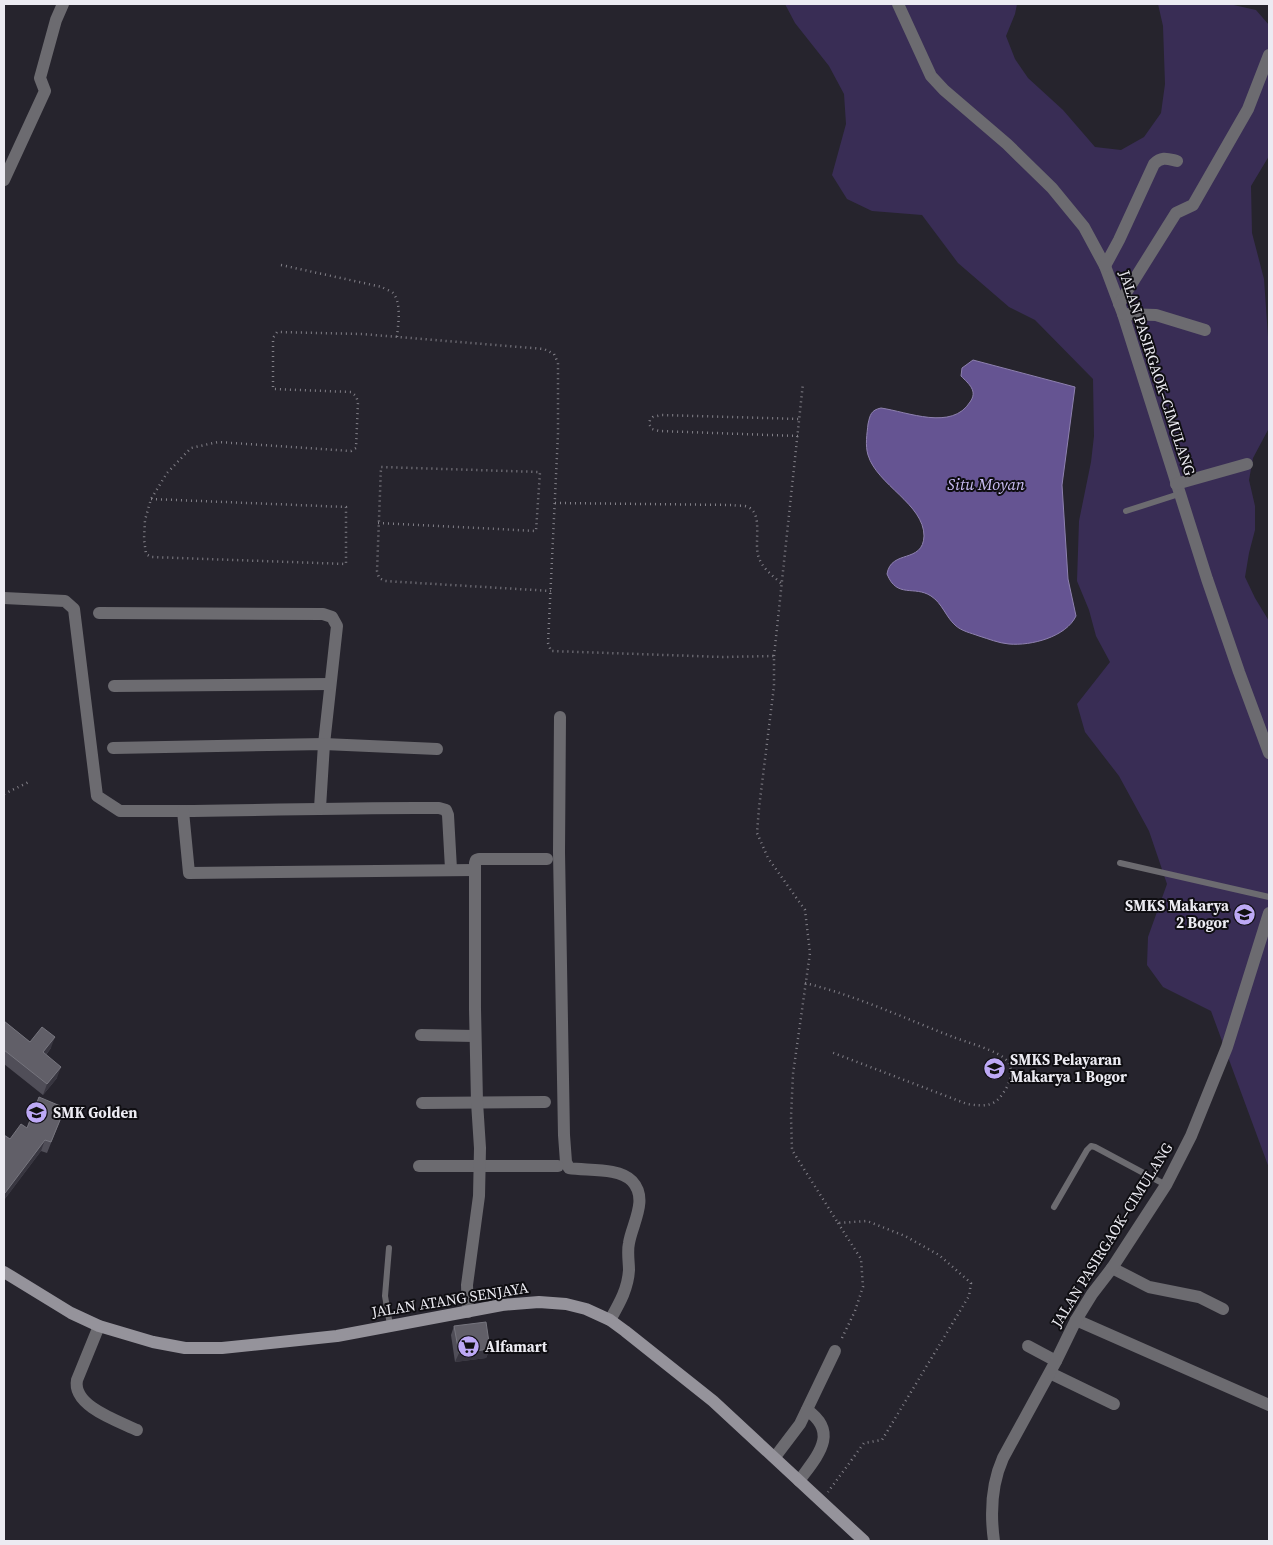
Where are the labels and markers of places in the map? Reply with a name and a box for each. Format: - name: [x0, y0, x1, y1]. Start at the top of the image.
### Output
- place label: SMKS Makarya 2 Bogor: [1125, 895, 1230, 933]
- school or university icon: SMKS Makarya 2 Bogor: [1233, 903, 1257, 927]
- place label: SMKS Pelayaran Makarya 1 Bogor: [1010, 1049, 1127, 1087]
- school or university icon: SMKS Pelayaran Makarya 1 Bogor: [982, 1057, 1006, 1081]
- school or university icon: SMK Golden: [25, 1101, 49, 1125]
- place label: SMK Golden: [53, 1102, 138, 1123]
- supermarket icon: Alfamart: [457, 1335, 481, 1359]
- place label: Alfamart: [485, 1336, 548, 1357]

